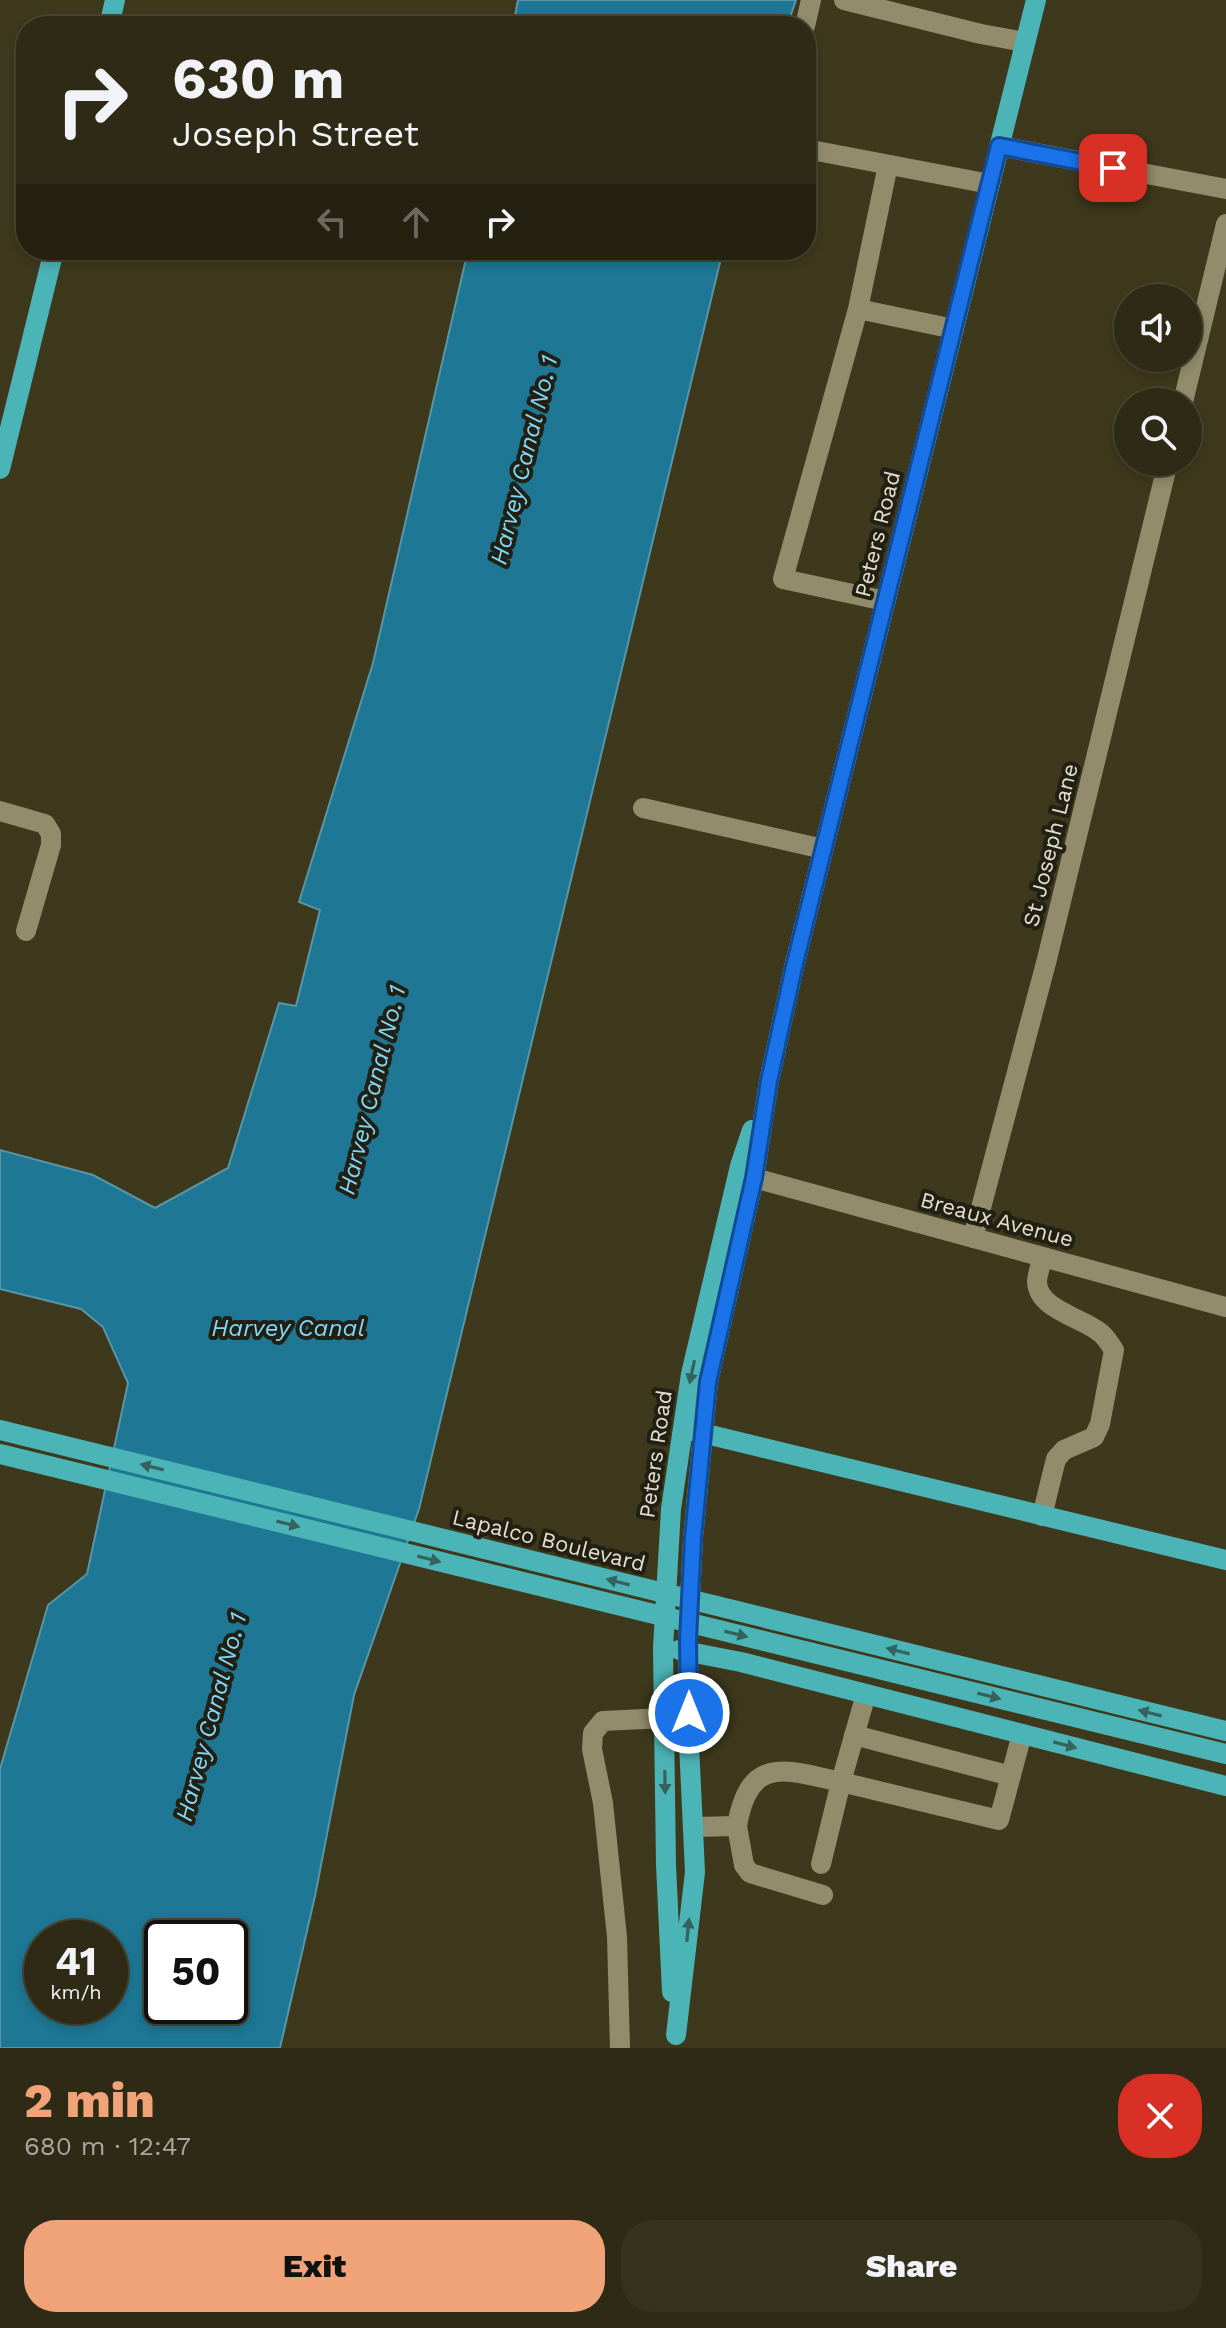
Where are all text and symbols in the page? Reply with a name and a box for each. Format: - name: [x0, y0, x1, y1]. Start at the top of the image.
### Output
- text: 630 m: [172, 46, 344, 112]
- icon: right: [40, 48, 144, 152]
- text: Joseph Street: [172, 113, 419, 155]
- pin: [1079, 134, 1147, 202]
- icon: arrive: [1091, 146, 1135, 190]
- icon: left: [310, 200, 354, 244]
- icon: ahead: [394, 200, 438, 244]
- icon: right: [478, 200, 522, 244]
- map controls: [1114, 284, 1202, 476]
- button: sound: [1114, 284, 1202, 372]
- water label: Harvey Canal No. 1: [484, 352, 564, 568]
- button: search: [1114, 388, 1202, 476]
- street label: Peters Road: [850, 469, 905, 600]
- street label: St Joseph Lane: [1018, 761, 1083, 929]
- water label: Harvey Canal No. 1: [332, 982, 412, 1198]
- street label: Breaux Avenue: [918, 1187, 1076, 1252]
- water label: Harvey Canal: [211, 1314, 365, 1342]
- one-way arrow: [685, 1360, 697, 1385]
- street label: Peters Road: [634, 1389, 677, 1520]
- one-way arrow: [139, 1461, 164, 1473]
- street label: Lapalco Boulevard: [450, 1504, 648, 1577]
- one-way arrow: [276, 1519, 301, 1531]
- one-way arrow: [417, 1553, 442, 1566]
- one-way arrow: [605, 1575, 630, 1588]
- water label: Harvey Canal No. 1: [170, 1610, 252, 1824]
- one-way arrow: [724, 1629, 749, 1641]
- one-way arrow: [885, 1644, 910, 1656]
- position arrow: [647, 1671, 731, 1755]
- one-way arrow: [976, 1691, 1001, 1703]
- one-way arrow: [1138, 1706, 1163, 1718]
- one-way arrow: [1052, 1740, 1077, 1752]
- one-way arrow: [659, 1770, 671, 1795]
- one-way arrow: [682, 1917, 695, 1942]
- speed limit sign: 50: [144, 1920, 248, 2024]
- text: 41: [55, 1938, 97, 1985]
- text: km/h: [50, 1980, 102, 2004]
- text: 2 min: [24, 2072, 155, 2129]
- button: close: [1118, 2074, 1202, 2158]
- text: 680 m · 12:47: [24, 2131, 191, 2161]
- button: Exit: [24, 2220, 605, 2312]
- button: Share: [621, 2220, 1202, 2312]

